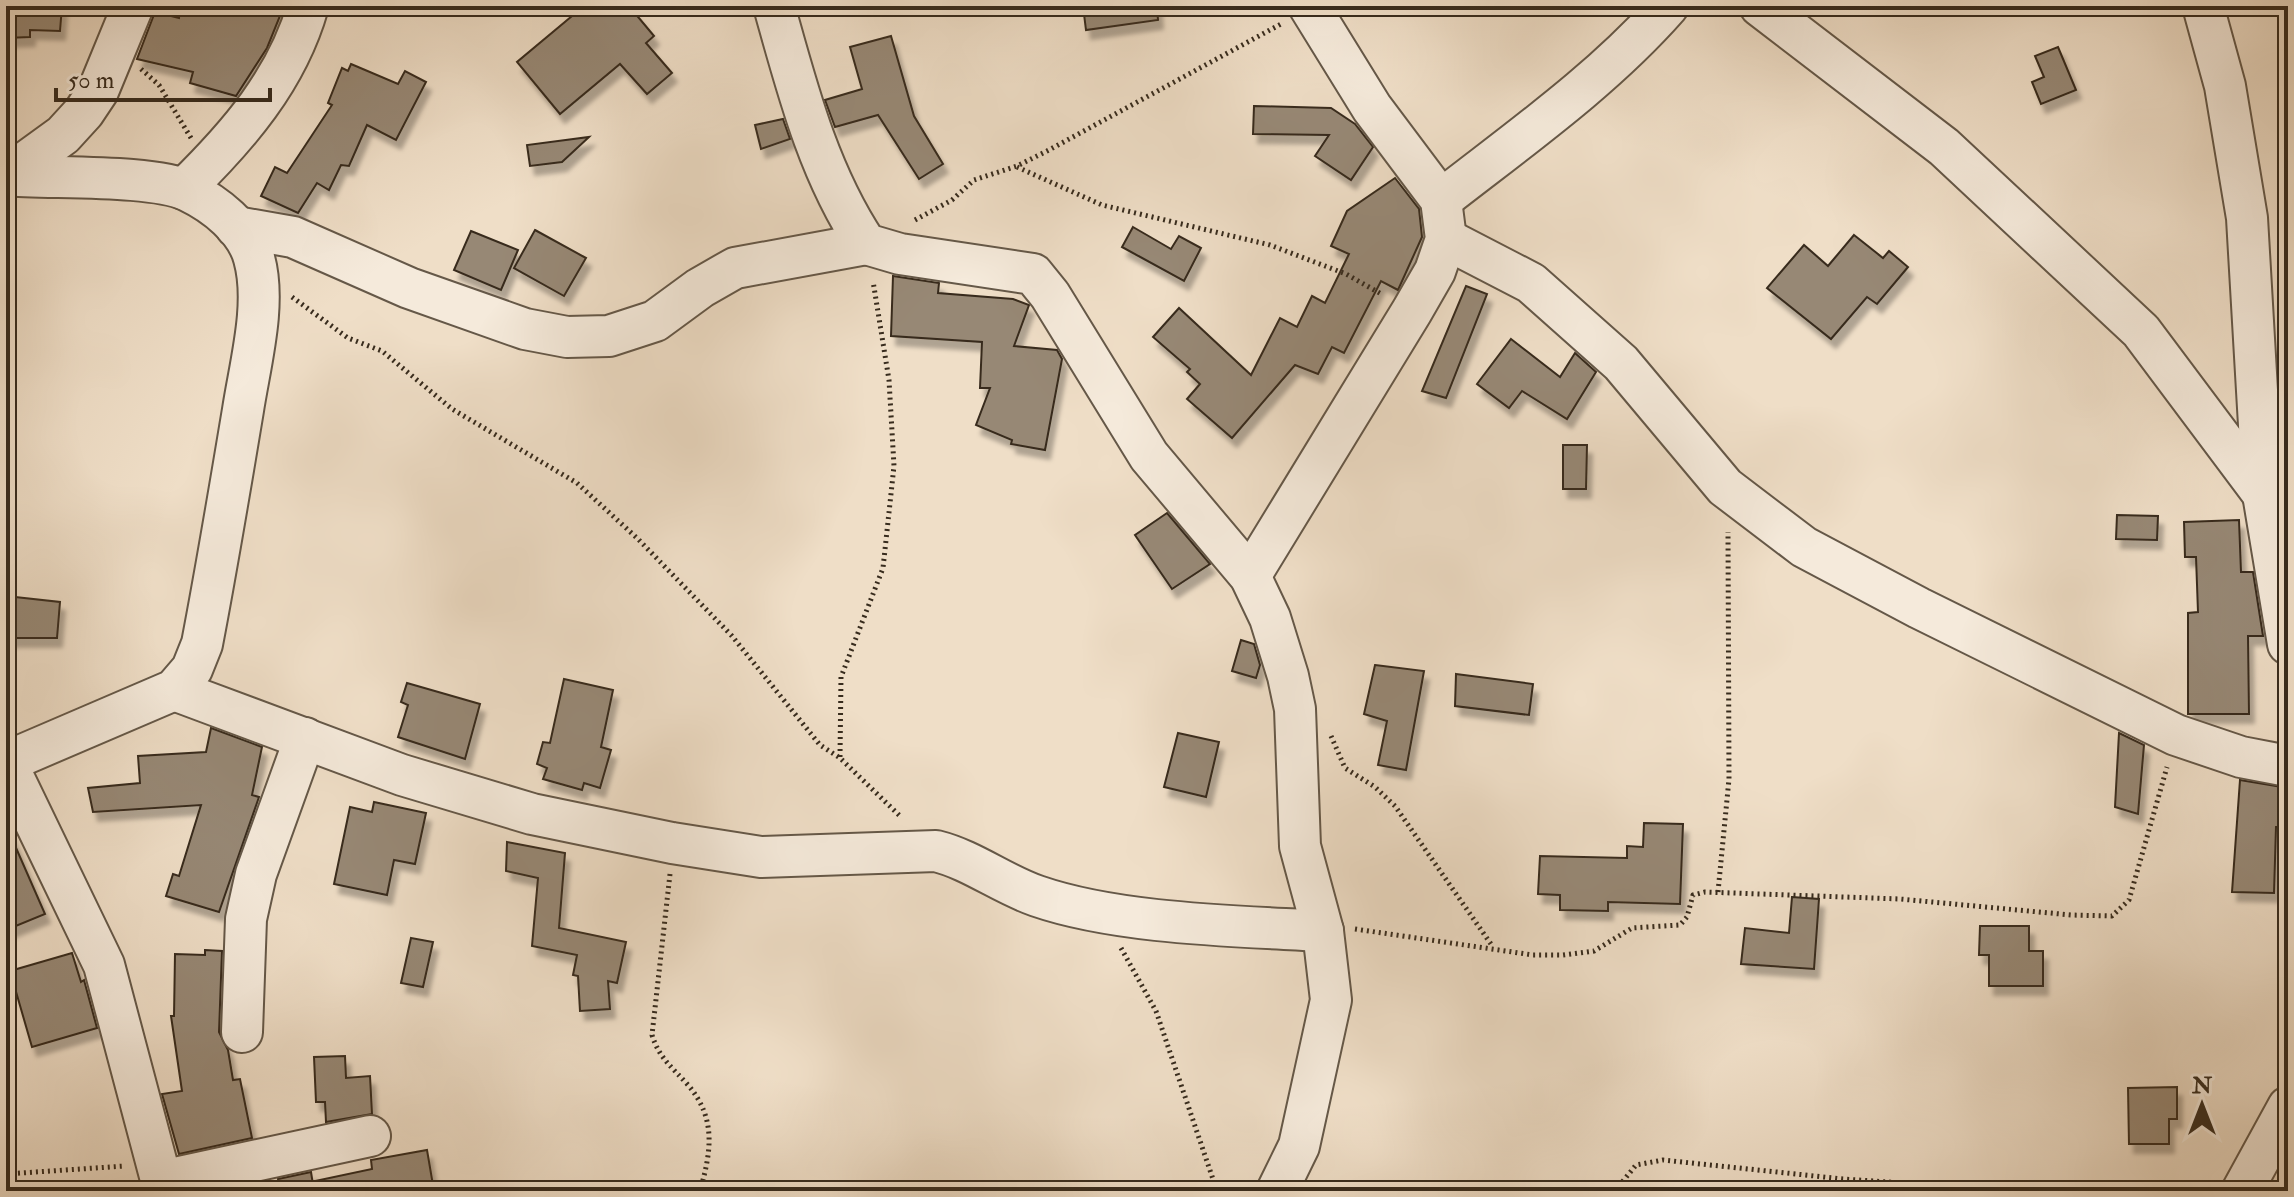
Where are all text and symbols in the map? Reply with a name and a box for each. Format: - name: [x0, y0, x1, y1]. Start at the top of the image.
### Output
- scale bar: [56, 52, 270, 102]
- text: 50 m: [68, 65, 115, 96]
- north arrow: [2162, 1065, 2242, 1145]
- text: N: [2191, 1072, 2212, 1100]

